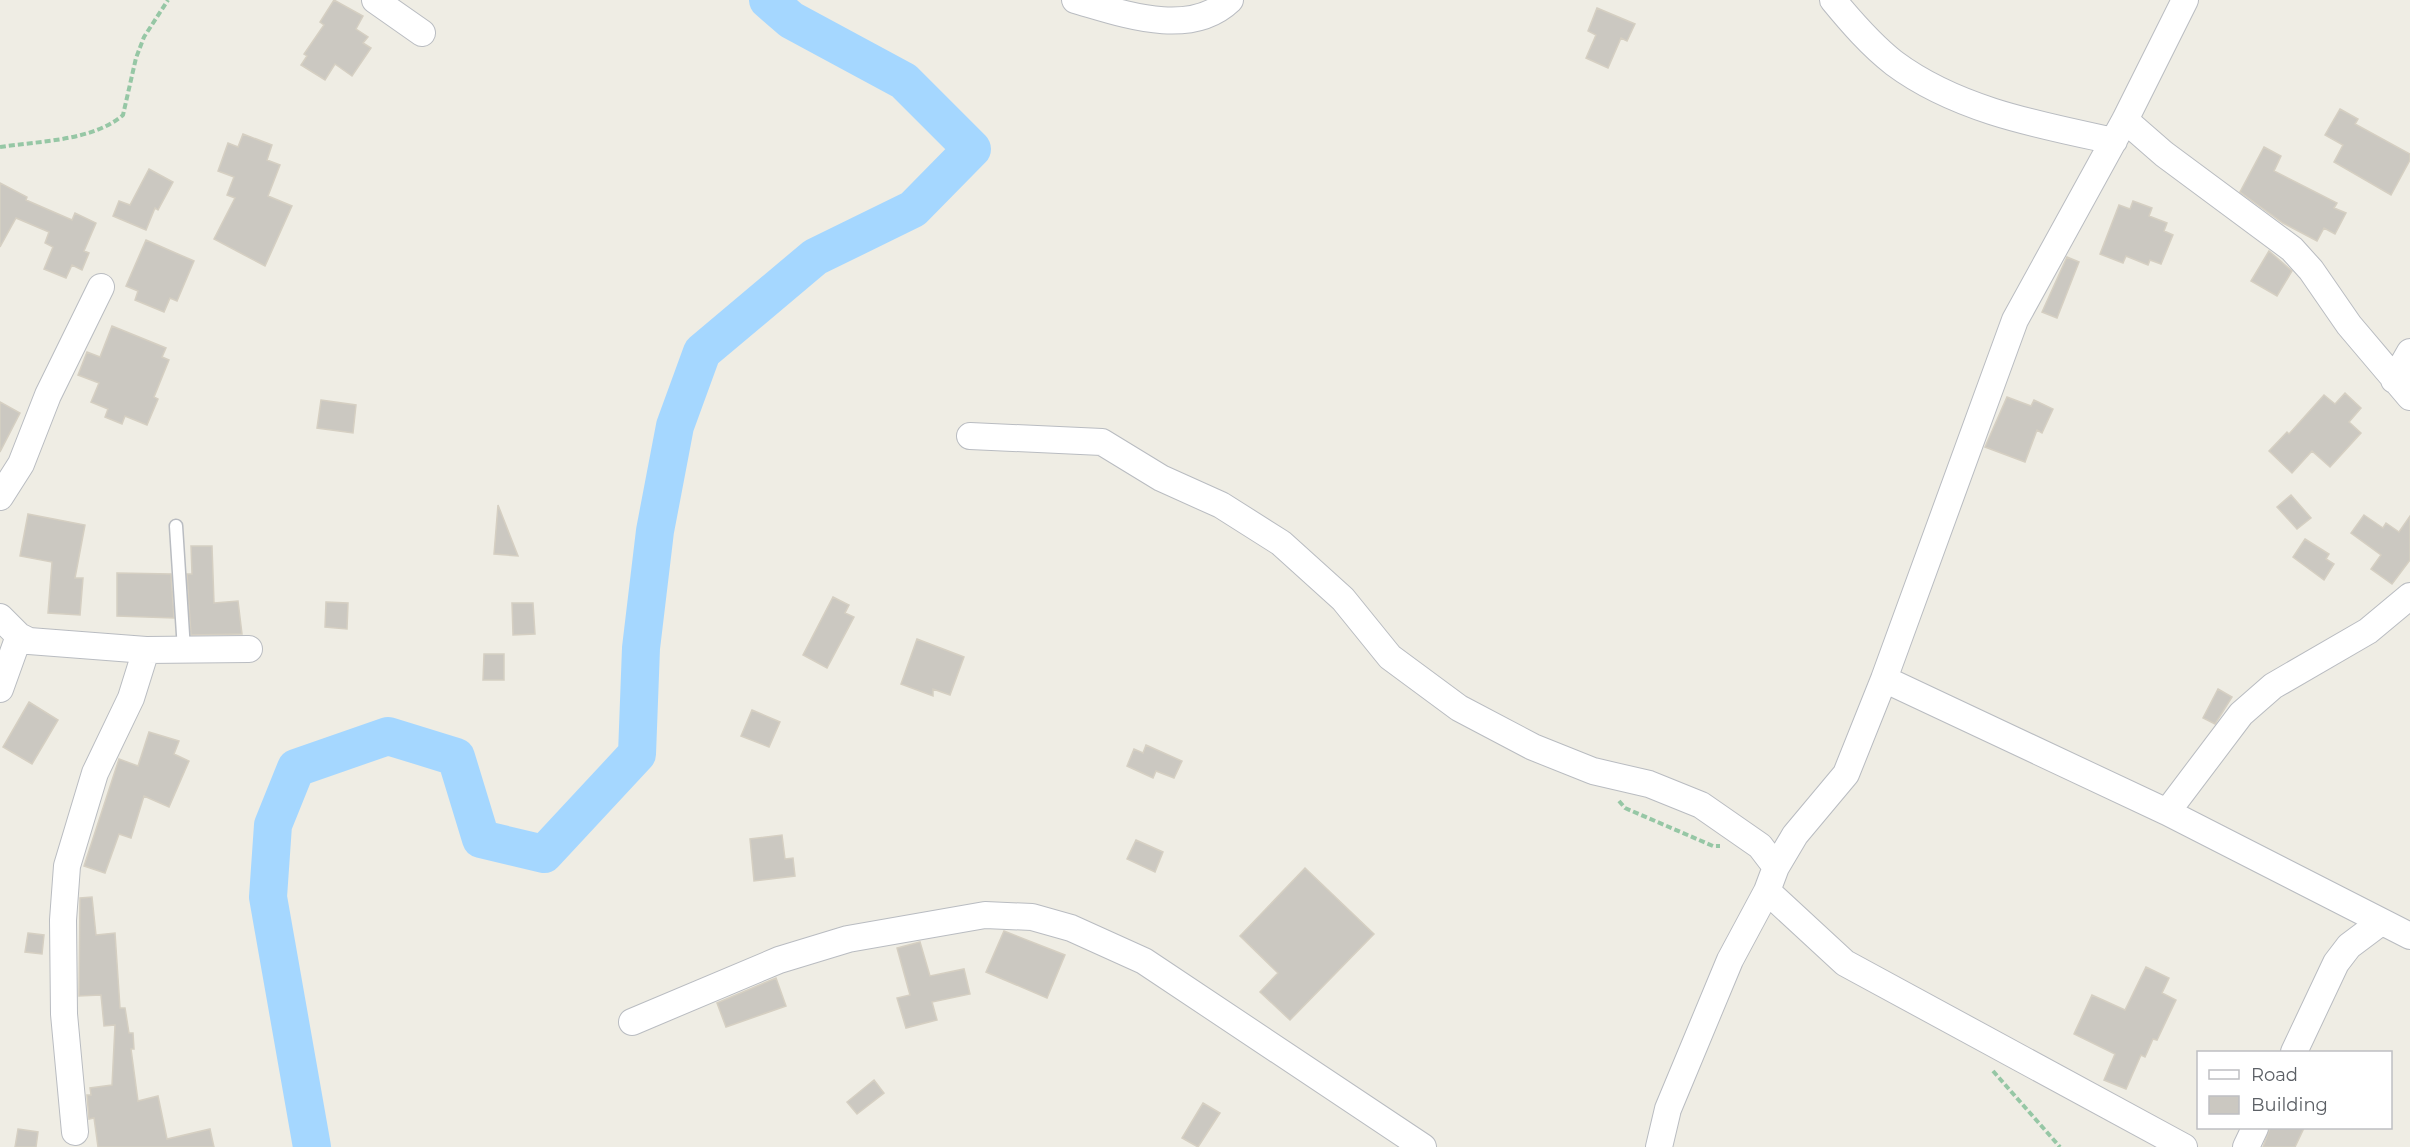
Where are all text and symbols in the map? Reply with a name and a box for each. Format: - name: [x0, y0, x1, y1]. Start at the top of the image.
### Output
- legend: [2197, 1051, 2392, 1129]
- text: Road: [2251, 1064, 2298, 1086]
- text: Building: [2251, 1094, 2328, 1116]

